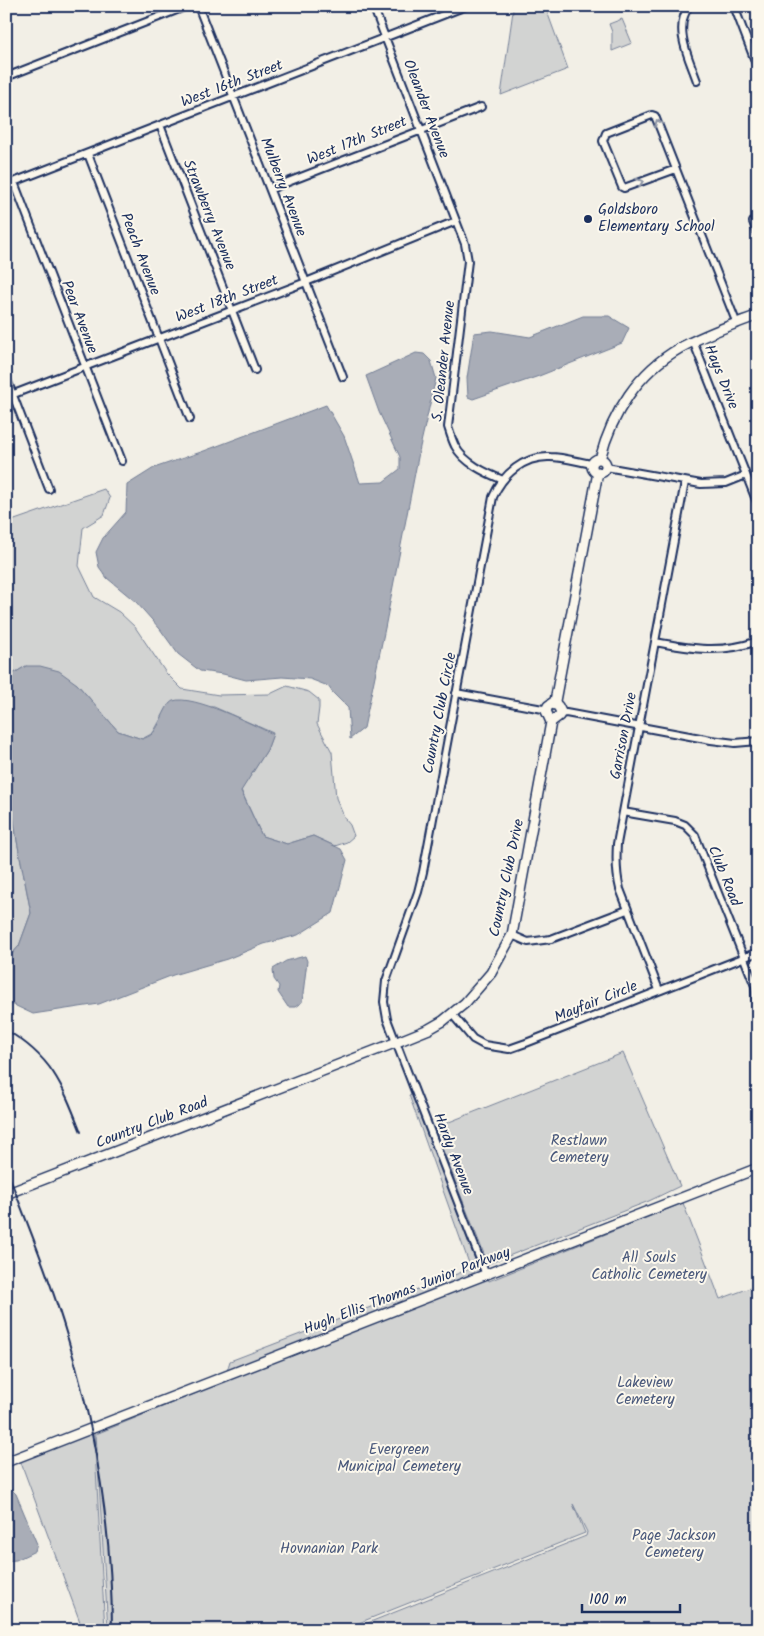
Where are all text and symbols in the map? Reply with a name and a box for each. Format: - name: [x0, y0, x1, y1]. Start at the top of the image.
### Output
- street label: West 16th Street: [177, 53, 287, 114]
- street label: Oleander Avenue: [396, 56, 456, 162]
- street label: West 17th Street: [303, 110, 411, 172]
- one-way arrow: [654, 119, 665, 128]
- street label: Mulberry Avenue: [253, 134, 313, 240]
- street label: Strawberry Avenue: [176, 156, 242, 274]
- one-way arrow: [636, 178, 644, 188]
- place label: Goldsboro Elementary School: [598, 198, 715, 239]
- street label: Peach Avenue: [113, 209, 167, 299]
- marker: Goldsboro Elementary School: [582, 213, 594, 225]
- street label: West 18th Street: [172, 268, 282, 330]
- street label: Pear Avenue: [54, 277, 104, 358]
- street label: S. Oleander Avenue: [426, 299, 462, 423]
- street label: Hays Drive: [697, 341, 745, 413]
- street label: Country Club Circle: [416, 650, 464, 776]
- street label: Garrison Drive: [604, 690, 644, 782]
- street label: Country Club Drive: [483, 817, 531, 939]
- street label: Club Road: [701, 842, 747, 911]
- street label: Mayfair Circle: [551, 974, 641, 1030]
- street label: Country Club Road: [92, 1090, 212, 1155]
- street label: Hardy Avenue: [426, 1109, 480, 1199]
- park label: Restlawn Cemetery: [550, 1129, 609, 1170]
- street label: Hugh Ellis Thomas Junior Parkway: [300, 1240, 515, 1342]
- park label: All Souls Catholic Cemetery: [591, 1246, 708, 1287]
- park label: Lakeview Cemetery: [616, 1371, 675, 1412]
- park label: Evergreen Municipal Cemetery: [337, 1438, 462, 1479]
- park label: Page Jackson Cemetery: [632, 1524, 716, 1565]
- park label: Hovnanian Park: [280, 1537, 379, 1561]
- scale bar: [582, 1581, 679, 1613]
- text: 100 m: [589, 1588, 627, 1612]

